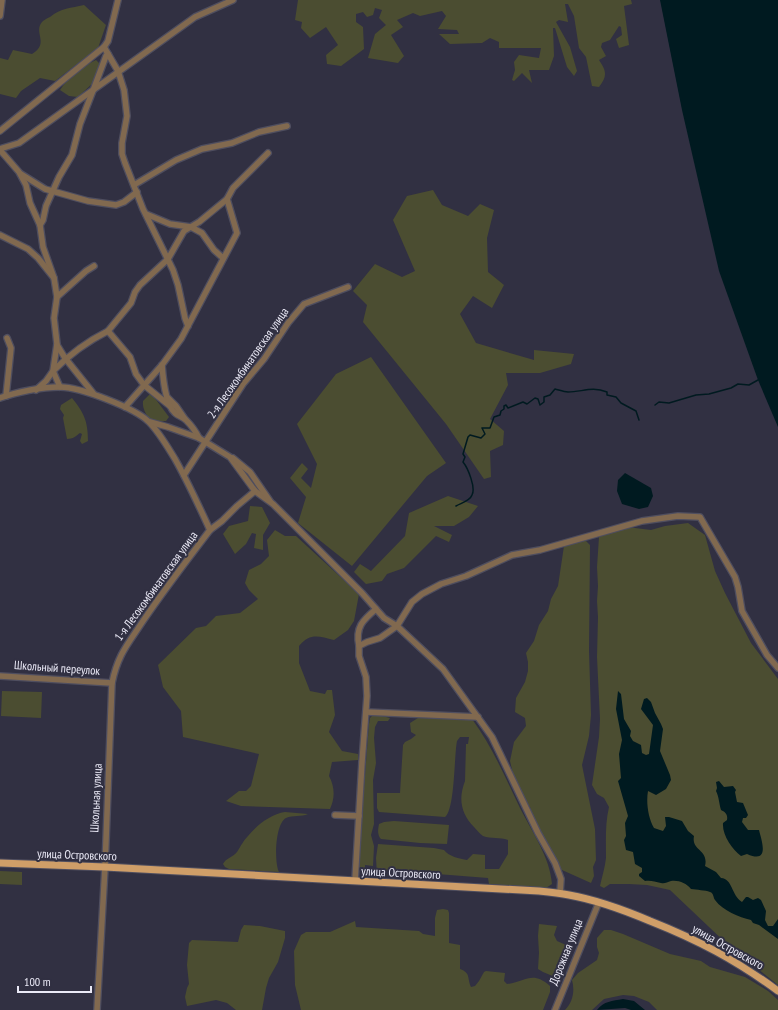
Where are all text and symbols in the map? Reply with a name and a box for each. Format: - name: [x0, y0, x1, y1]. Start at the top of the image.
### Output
- street label: 2-я Лесокомбинатовская улица: [204, 304, 292, 421]
- street label: 1-я Лесокомбинатовская улица: [111, 528, 201, 643]
- street label: Школьный переулок: [14, 657, 101, 678]
- street label: Школьная улица: [86, 763, 105, 833]
- street label: улица Островского: [37, 846, 117, 863]
- street label: улица Островского: [361, 863, 441, 882]
- street label: Дорожная улица: [545, 916, 586, 987]
- street label: улица Островского: [690, 921, 767, 972]
- scale bar: [18, 968, 91, 994]
- text: 100 m: [24, 974, 51, 989]

